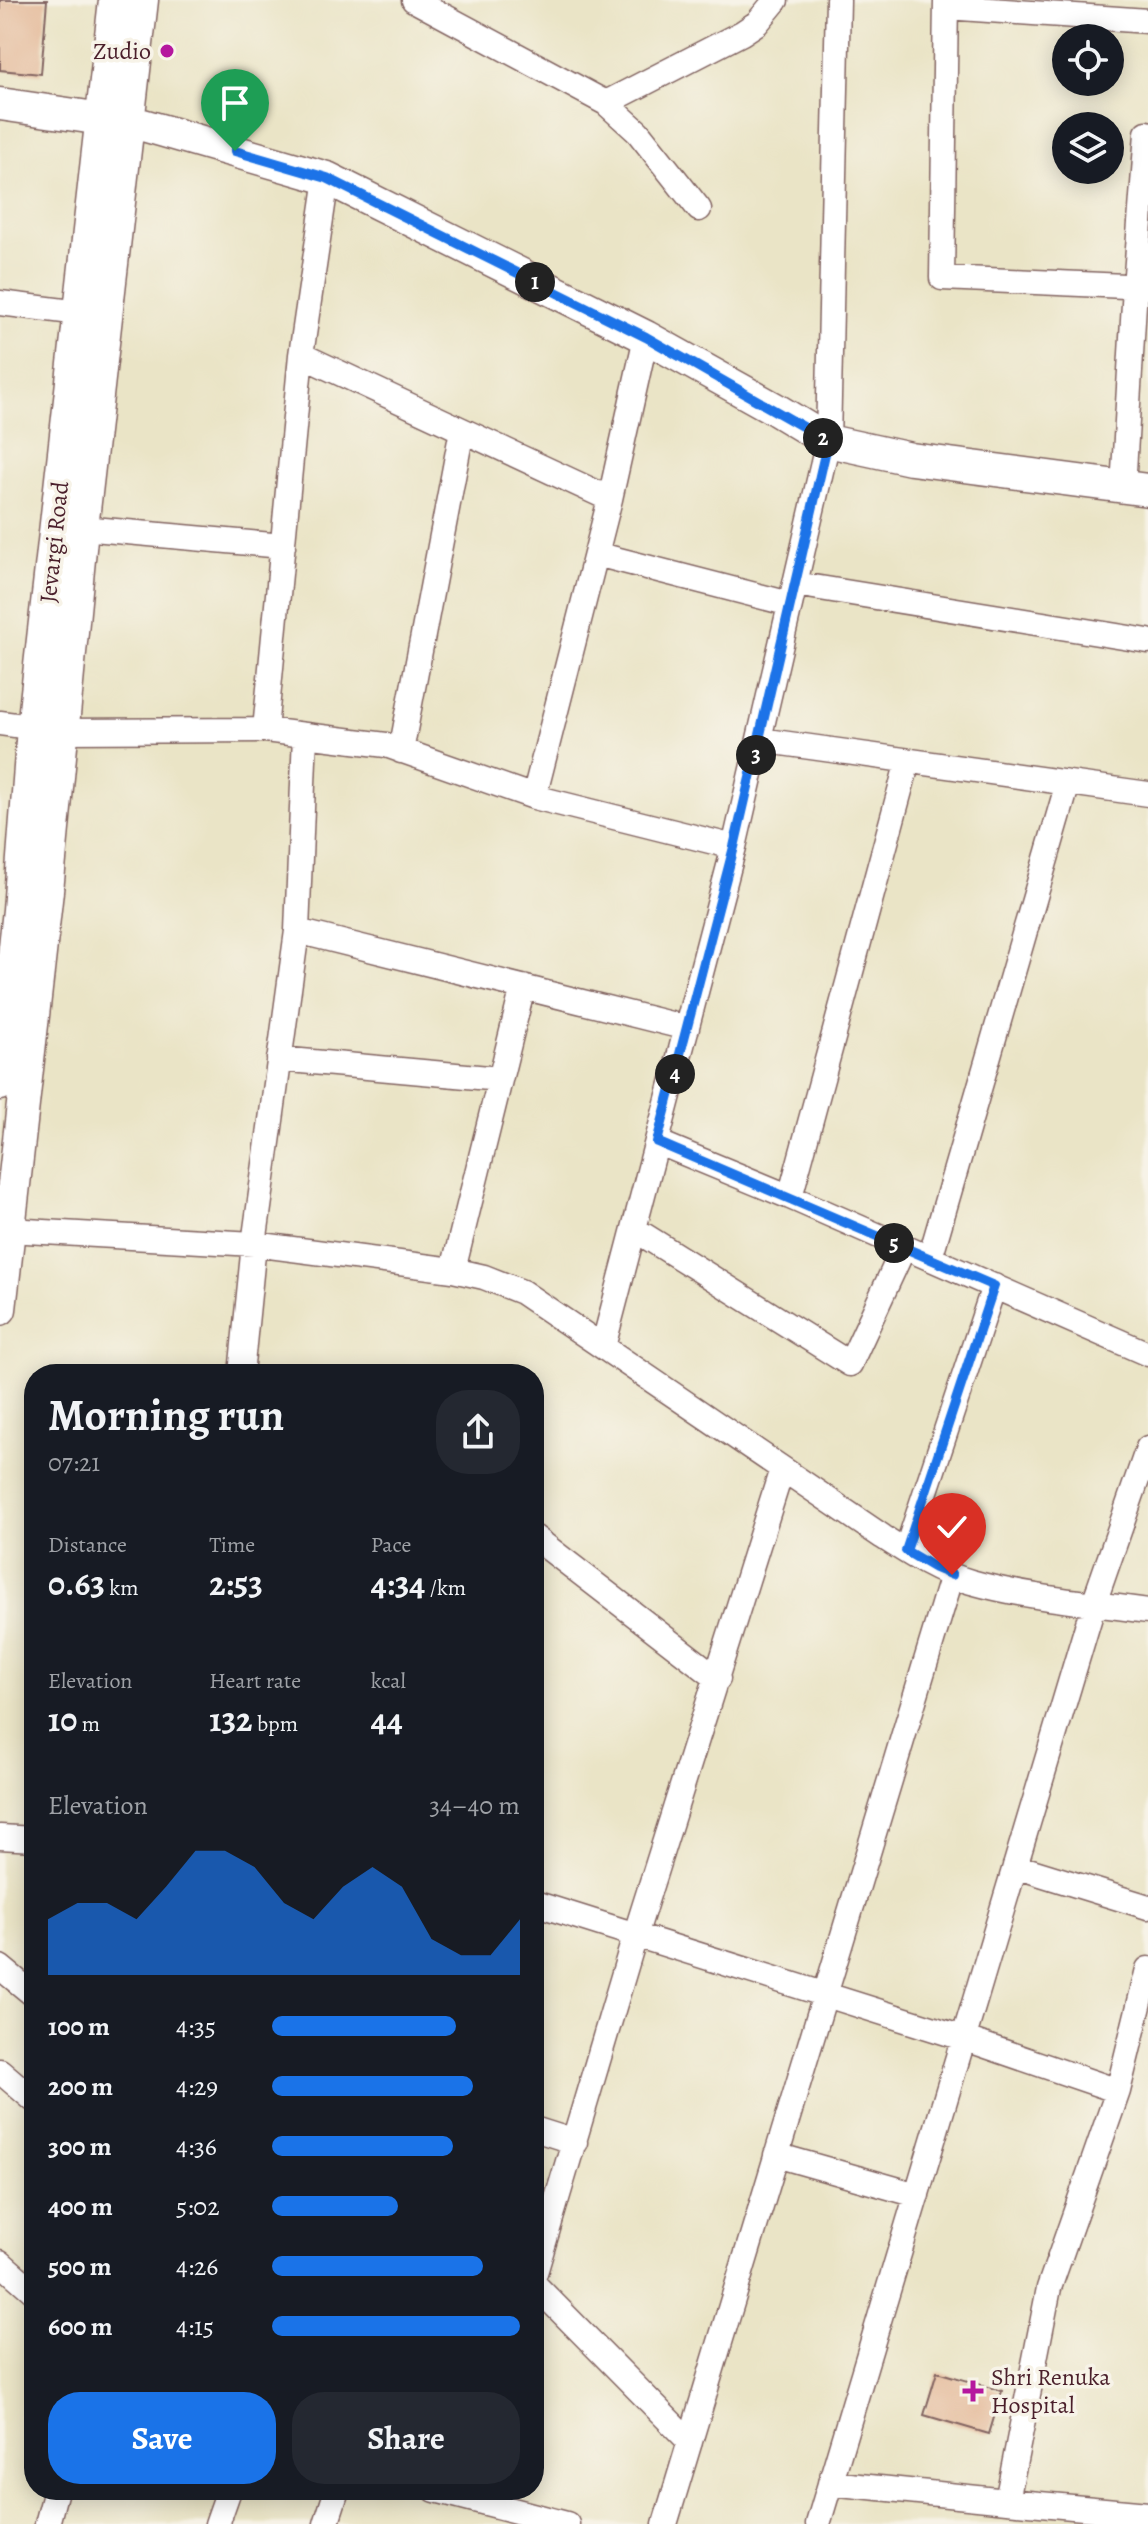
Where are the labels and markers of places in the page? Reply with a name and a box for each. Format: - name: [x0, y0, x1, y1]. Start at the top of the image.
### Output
- place label: Zudio: [93, 35, 151, 67]
- marker: Zudio: [158, 42, 176, 60]
- pin: [201, 69, 269, 151]
- pin: 1: [515, 262, 555, 302]
- pin: 2: [803, 418, 843, 458]
- pin: 3: [736, 735, 776, 775]
- pin: 4: [655, 1054, 695, 1094]
- pin: 5: [874, 1223, 914, 1263]
- pin: [918, 1493, 986, 1575]
- place label: Shri Renuka Hospital: [991, 2361, 1111, 2421]
- marker: Shri Renuka Hospital: [962, 2380, 984, 2402]

